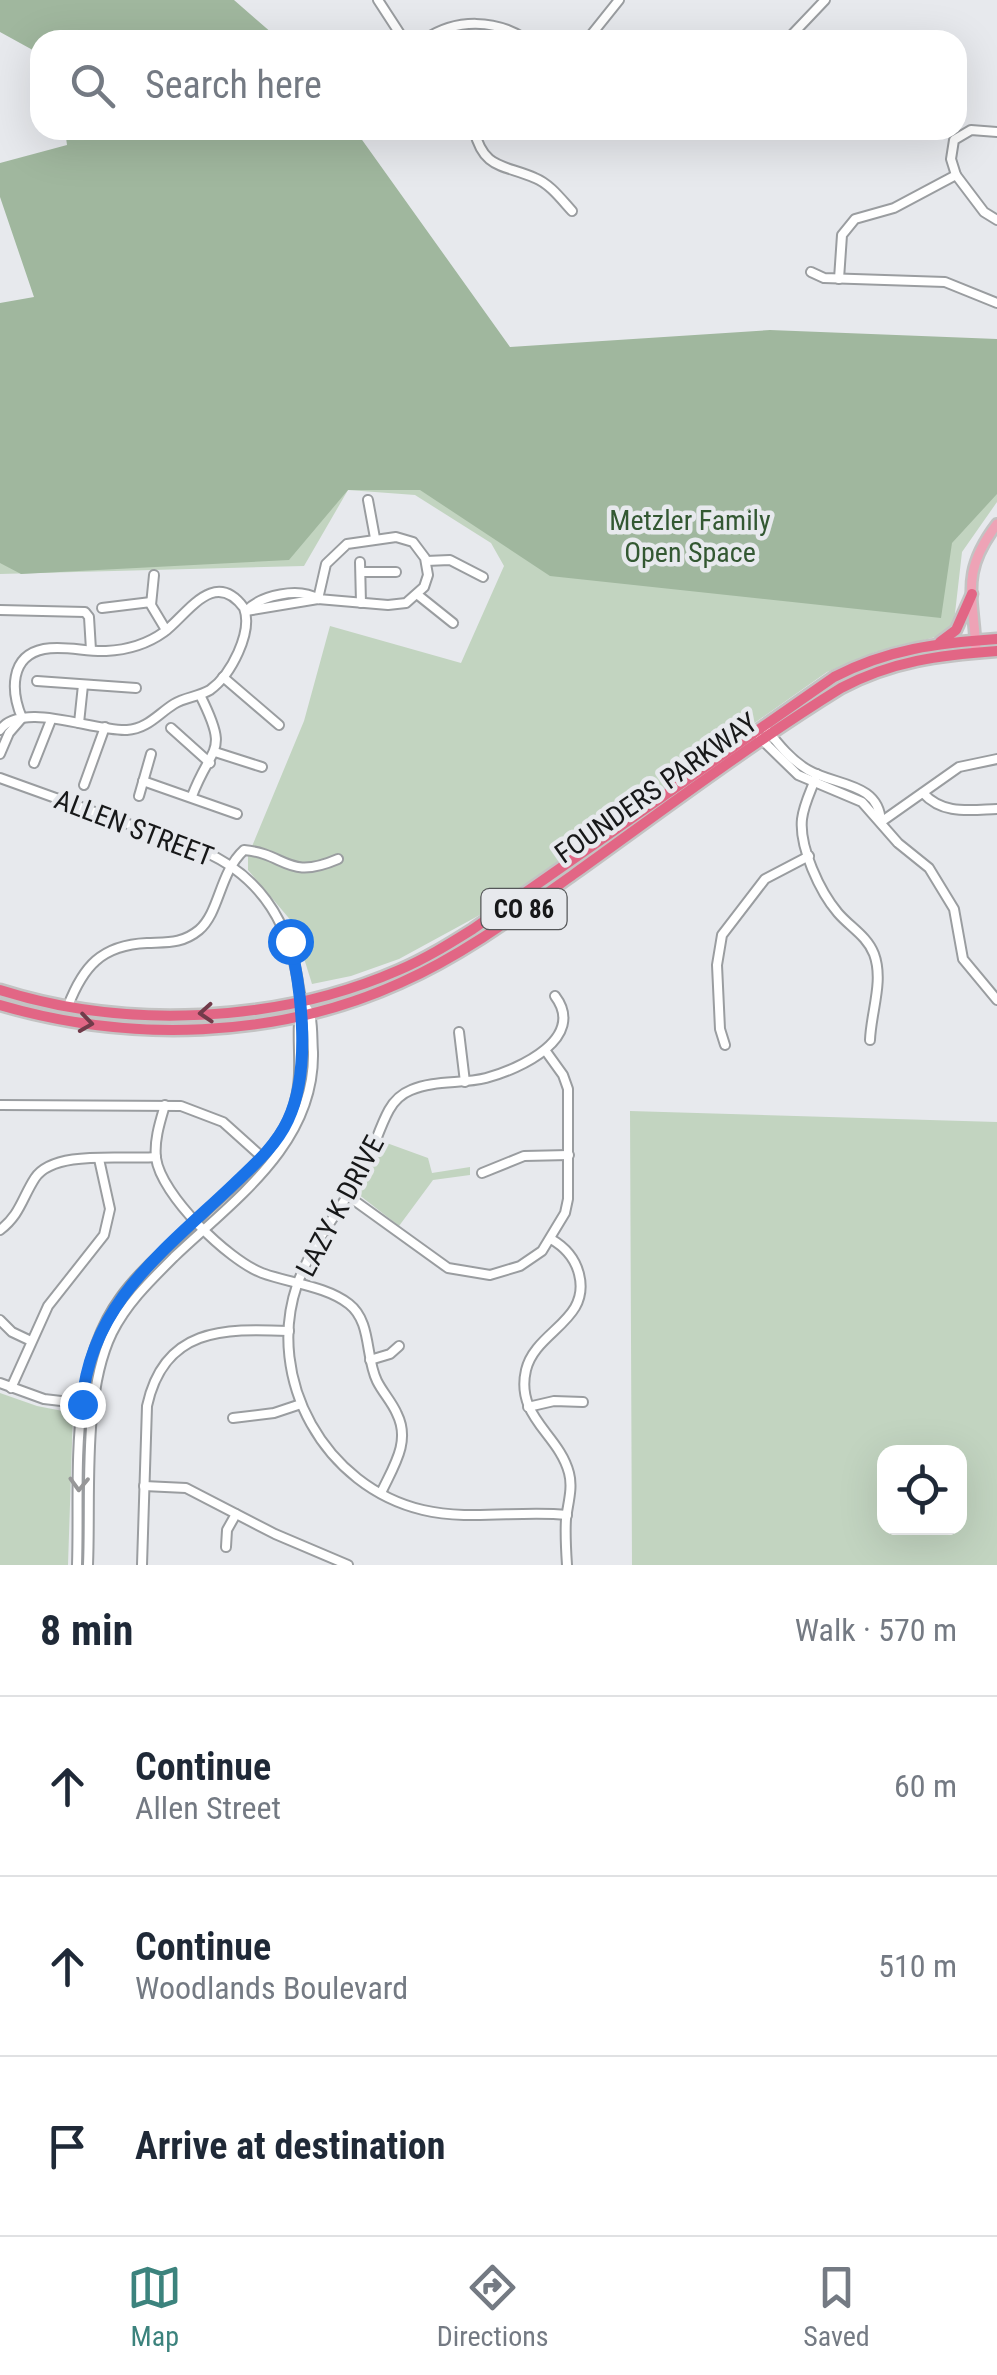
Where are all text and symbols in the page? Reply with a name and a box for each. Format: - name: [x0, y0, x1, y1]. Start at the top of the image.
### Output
- search box: [30, 30, 967, 140]
- icon: search: [65, 58, 120, 113]
- text: Search here: [145, 63, 322, 107]
- park label: Metzler Family Open Space: [609, 504, 771, 569]
- street label: FOUNDERS PARKWAY: [549, 706, 764, 870]
- street label: ALLEN STREET: [50, 783, 218, 873]
- road number: CO 86: [482, 889, 566, 929]
- route start: [268, 919, 314, 965]
- one-way arrow: [197, 1002, 213, 1023]
- one-way arrow: [78, 1012, 94, 1033]
- street label: LAZY K DRIVE: [289, 1130, 391, 1282]
- route end: [60, 1382, 106, 1428]
- map controls: [877, 1445, 967, 1535]
- button: locate: [877, 1445, 967, 1535]
- one-way arrow: [69, 1477, 90, 1493]
- text: 8 min: [40, 1606, 133, 1655]
- text: Walk · 570 m: [795, 1611, 957, 1649]
- text: Continue: [135, 1745, 271, 1789]
- icon: ahead: [40, 1759, 95, 1814]
- text: 60 m: [894, 1767, 957, 1805]
- text: Allen Street: [135, 1789, 281, 1827]
- text: Continue: [135, 1925, 271, 1969]
- icon: ahead: [40, 1939, 95, 1994]
- text: 510 m: [878, 1947, 957, 1985]
- text: Woodlands Boulevard: [135, 1969, 408, 2007]
- icon: arrive: [40, 2119, 95, 2174]
- text: Arrive at destination: [135, 2124, 445, 2168]
- tab: Map: [127, 2260, 182, 2353]
- tab: Directions: [437, 2260, 549, 2353]
- tab: Saved: [803, 2260, 870, 2353]

